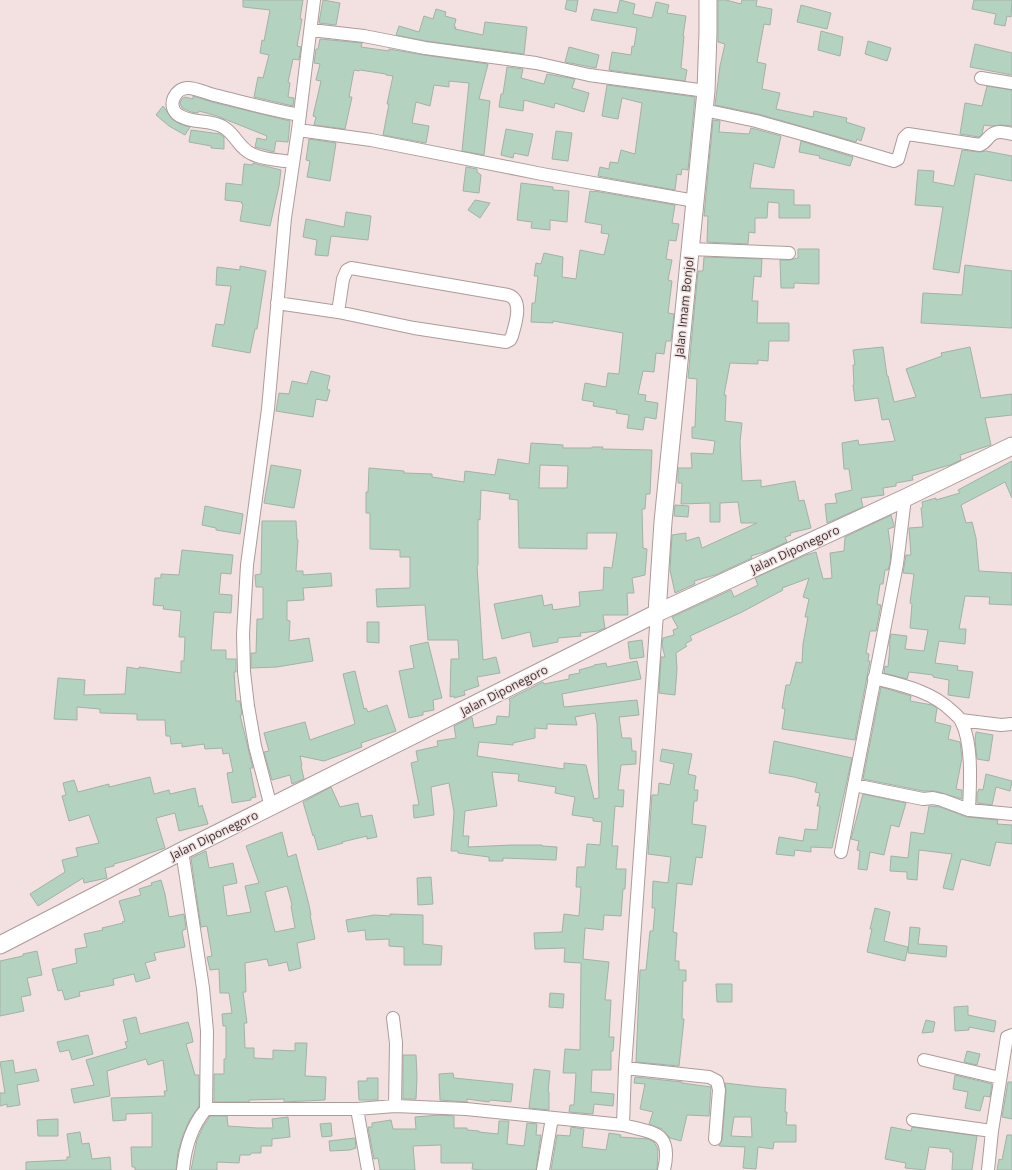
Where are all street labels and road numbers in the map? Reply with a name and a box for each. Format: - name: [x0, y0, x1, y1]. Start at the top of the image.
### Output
- street label: Jalan Imam Bonjol: [670, 256, 698, 359]
- street label: Jalan Diponegoro: [747, 521, 842, 577]
- street label: Jalan Diponegoro: [456, 661, 551, 720]
- street label: Jalan Diponegoro: [166, 806, 261, 864]

